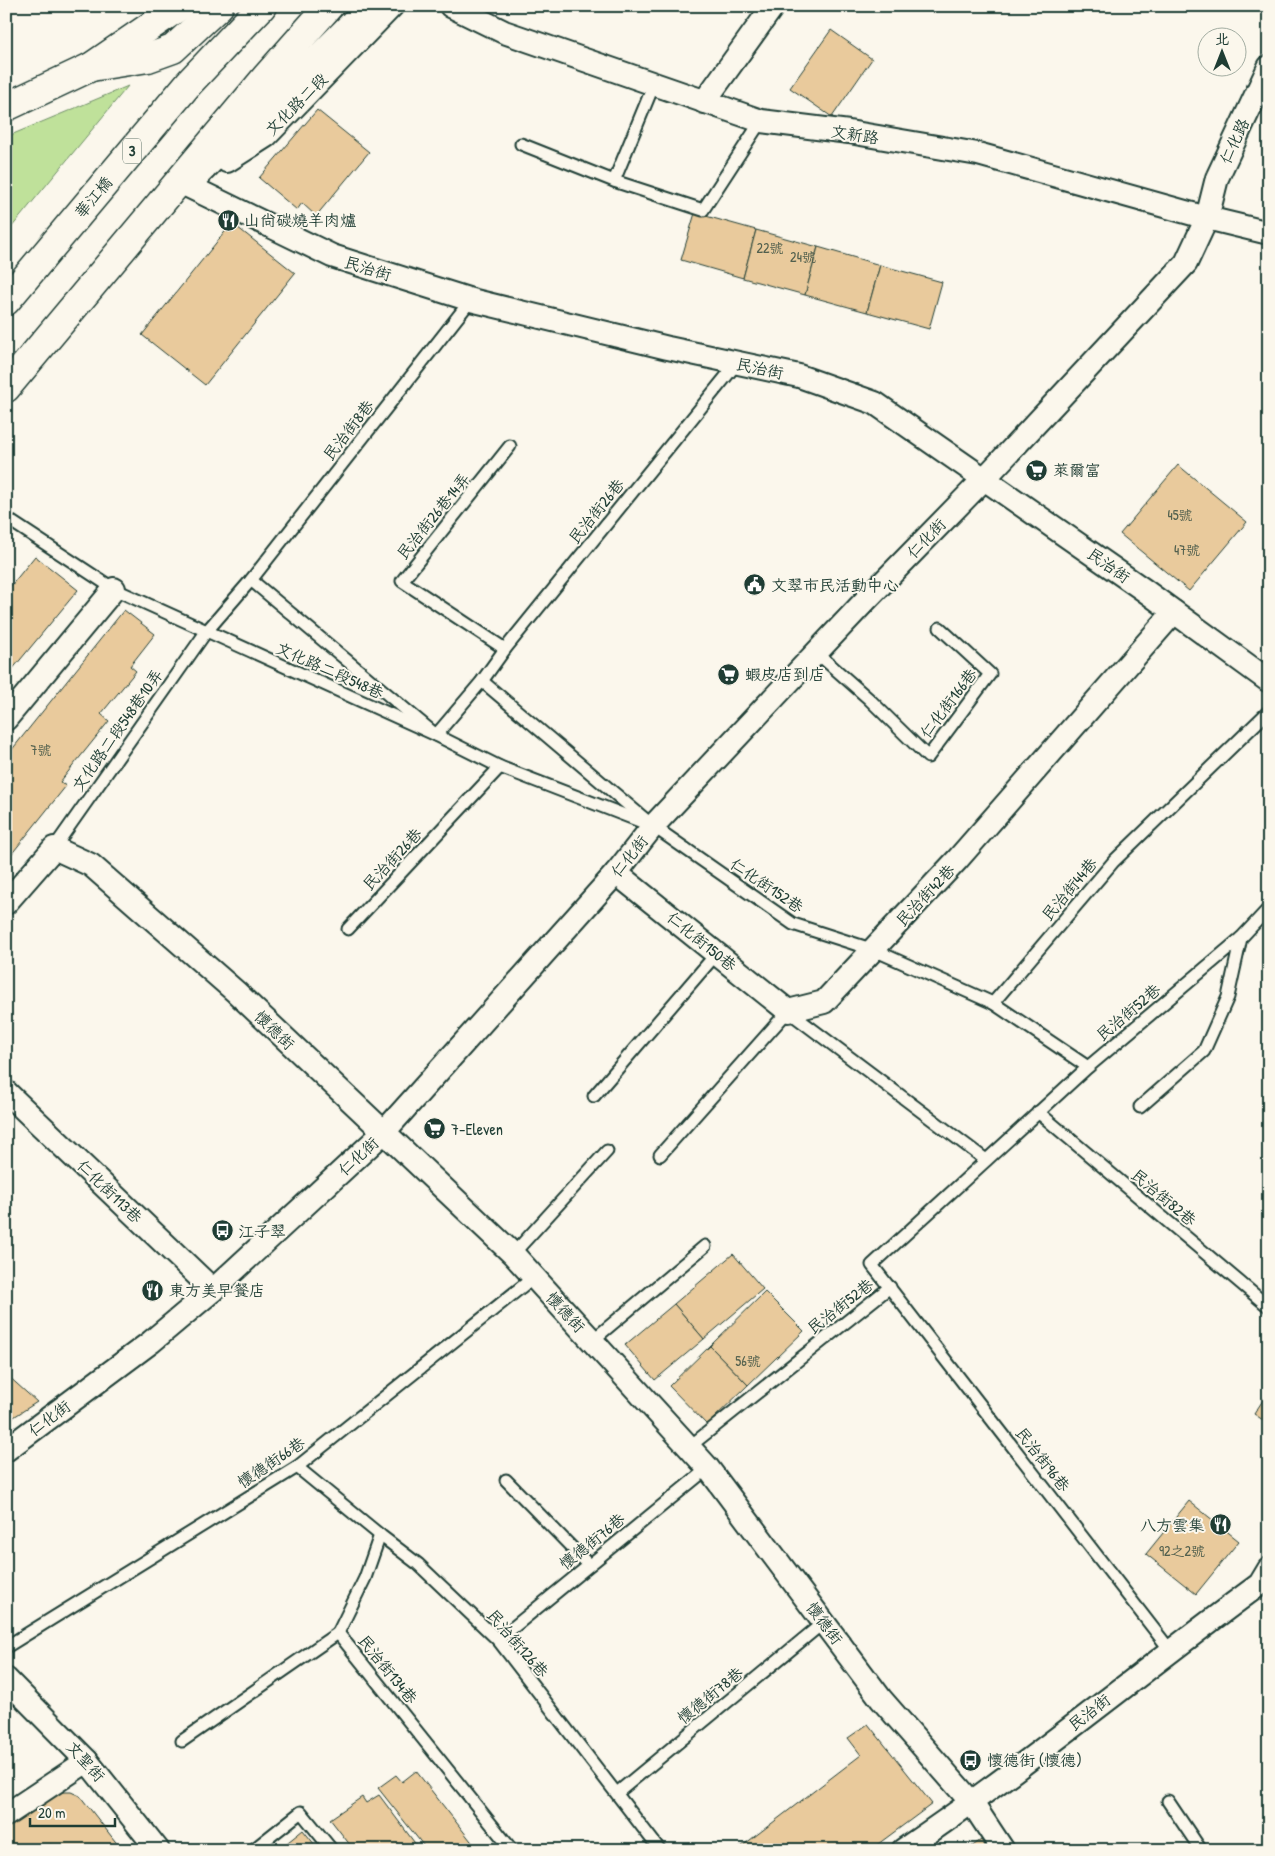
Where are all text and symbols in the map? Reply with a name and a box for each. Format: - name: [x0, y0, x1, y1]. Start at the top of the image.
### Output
- north arrow: [1198, 28, 1248, 78]
- text: 北: [1215, 29, 1229, 48]
- street label: 文化路二段: [260, 68, 332, 140]
- street label: 仁化路: [1214, 115, 1254, 167]
- street label: 文新路: [830, 119, 880, 149]
- road number: 3: [123, 138, 141, 164]
- street label: 華江橋: [69, 172, 117, 222]
- restaurant icon: 山尚碳燒羊肉爐: [216, 208, 240, 232]
- place label: 山尚碳燒羊肉爐: [244, 209, 356, 231]
- house number: 22號: [756, 238, 784, 257]
- house number: 24號: [790, 247, 816, 266]
- street label: 民治街: [342, 250, 394, 286]
- street label: 民治街: [734, 352, 786, 384]
- street label: 民治街8巷: [317, 395, 379, 465]
- supermarket icon: 萊爾富: [1025, 458, 1049, 482]
- place label: 萊爾富: [1053, 459, 1101, 481]
- street label: 民治街26巷14弄: [391, 468, 475, 564]
- street label: 民治街26巷: [563, 474, 629, 548]
- house number: 45號: [1167, 505, 1193, 524]
- street label: 仁化街: [901, 513, 951, 563]
- house number: 47號: [1174, 540, 1200, 559]
- street label: 民治街: [1083, 542, 1135, 588]
- public building icon: 文翠市民活動中心: [743, 573, 767, 597]
- place label: 文翠市民活動中心: [771, 574, 899, 596]
- street label: 文化路二段548巷: [273, 636, 387, 704]
- supermarket icon: 蝦皮店到店: [717, 662, 741, 686]
- place label: 蝦皮店到店: [745, 663, 825, 685]
- street label: 仁化街166巷: [914, 663, 982, 743]
- street label: 文化路二段548巷10弄: [66, 664, 168, 796]
- house number: 7號: [31, 740, 51, 759]
- street label: 民治街26巷: [357, 823, 427, 895]
- street label: 仁化街: [605, 830, 653, 882]
- street label: 仁化街152巷: [726, 852, 808, 918]
- street label: 民治街44巷: [1036, 853, 1102, 925]
- street label: 民治街42巷: [891, 859, 959, 931]
- street label: 仁化街150巷: [663, 906, 741, 976]
- street label: 民治街52巷: [1091, 978, 1165, 1046]
- street label: 懷德街: [250, 1005, 300, 1055]
- supermarket icon: 7-Eleven: [423, 1117, 447, 1141]
- place label: 7-Eleven: [451, 1118, 503, 1140]
- street label: 仁化街: [333, 1132, 383, 1180]
- street label: 仁化街113巷: [73, 1154, 147, 1228]
- street label: 民治街82巷: [1127, 1163, 1201, 1231]
- bus stop icon: 江子翠: [210, 1219, 234, 1243]
- place label: 江子翠: [238, 1220, 286, 1242]
- street label: 民治街52巷: [802, 1273, 878, 1339]
- restaurant icon: 東方美早餐店: [141, 1278, 165, 1302]
- place label: 東方美早餐店: [169, 1279, 265, 1301]
- street label: 懷德街: [542, 1287, 590, 1337]
- house number: 56號: [735, 1351, 761, 1370]
- street label: 仁化街: [23, 1395, 75, 1441]
- street label: 民治街96巷: [1011, 1422, 1075, 1496]
- street label: 懷德街66巷: [233, 1431, 309, 1493]
- street label: 懷德街76巷: [555, 1508, 629, 1574]
- restaurant icon: 八方雲集: [1208, 1513, 1232, 1537]
- place label: 八方雲集: [1140, 1514, 1204, 1536]
- house number: 92之2號: [1159, 1541, 1205, 1560]
- street label: 懷德街: [802, 1597, 848, 1649]
- street label: 民治街126巷: [482, 1604, 554, 1682]
- street label: 民治街134巷: [353, 1630, 423, 1708]
- street label: 懷德街78巷: [672, 1662, 748, 1728]
- street label: 民治街: [1063, 1689, 1115, 1735]
- street label: 文聖街: [62, 1736, 110, 1786]
- bus stop icon: 懷德街 (懷德): [959, 1748, 983, 1772]
- place label: 懷德街 (懷德): [987, 1749, 1082, 1771]
- scale bar: [30, 1796, 115, 1828]
- text: 20 m: [38, 1802, 65, 1823]

